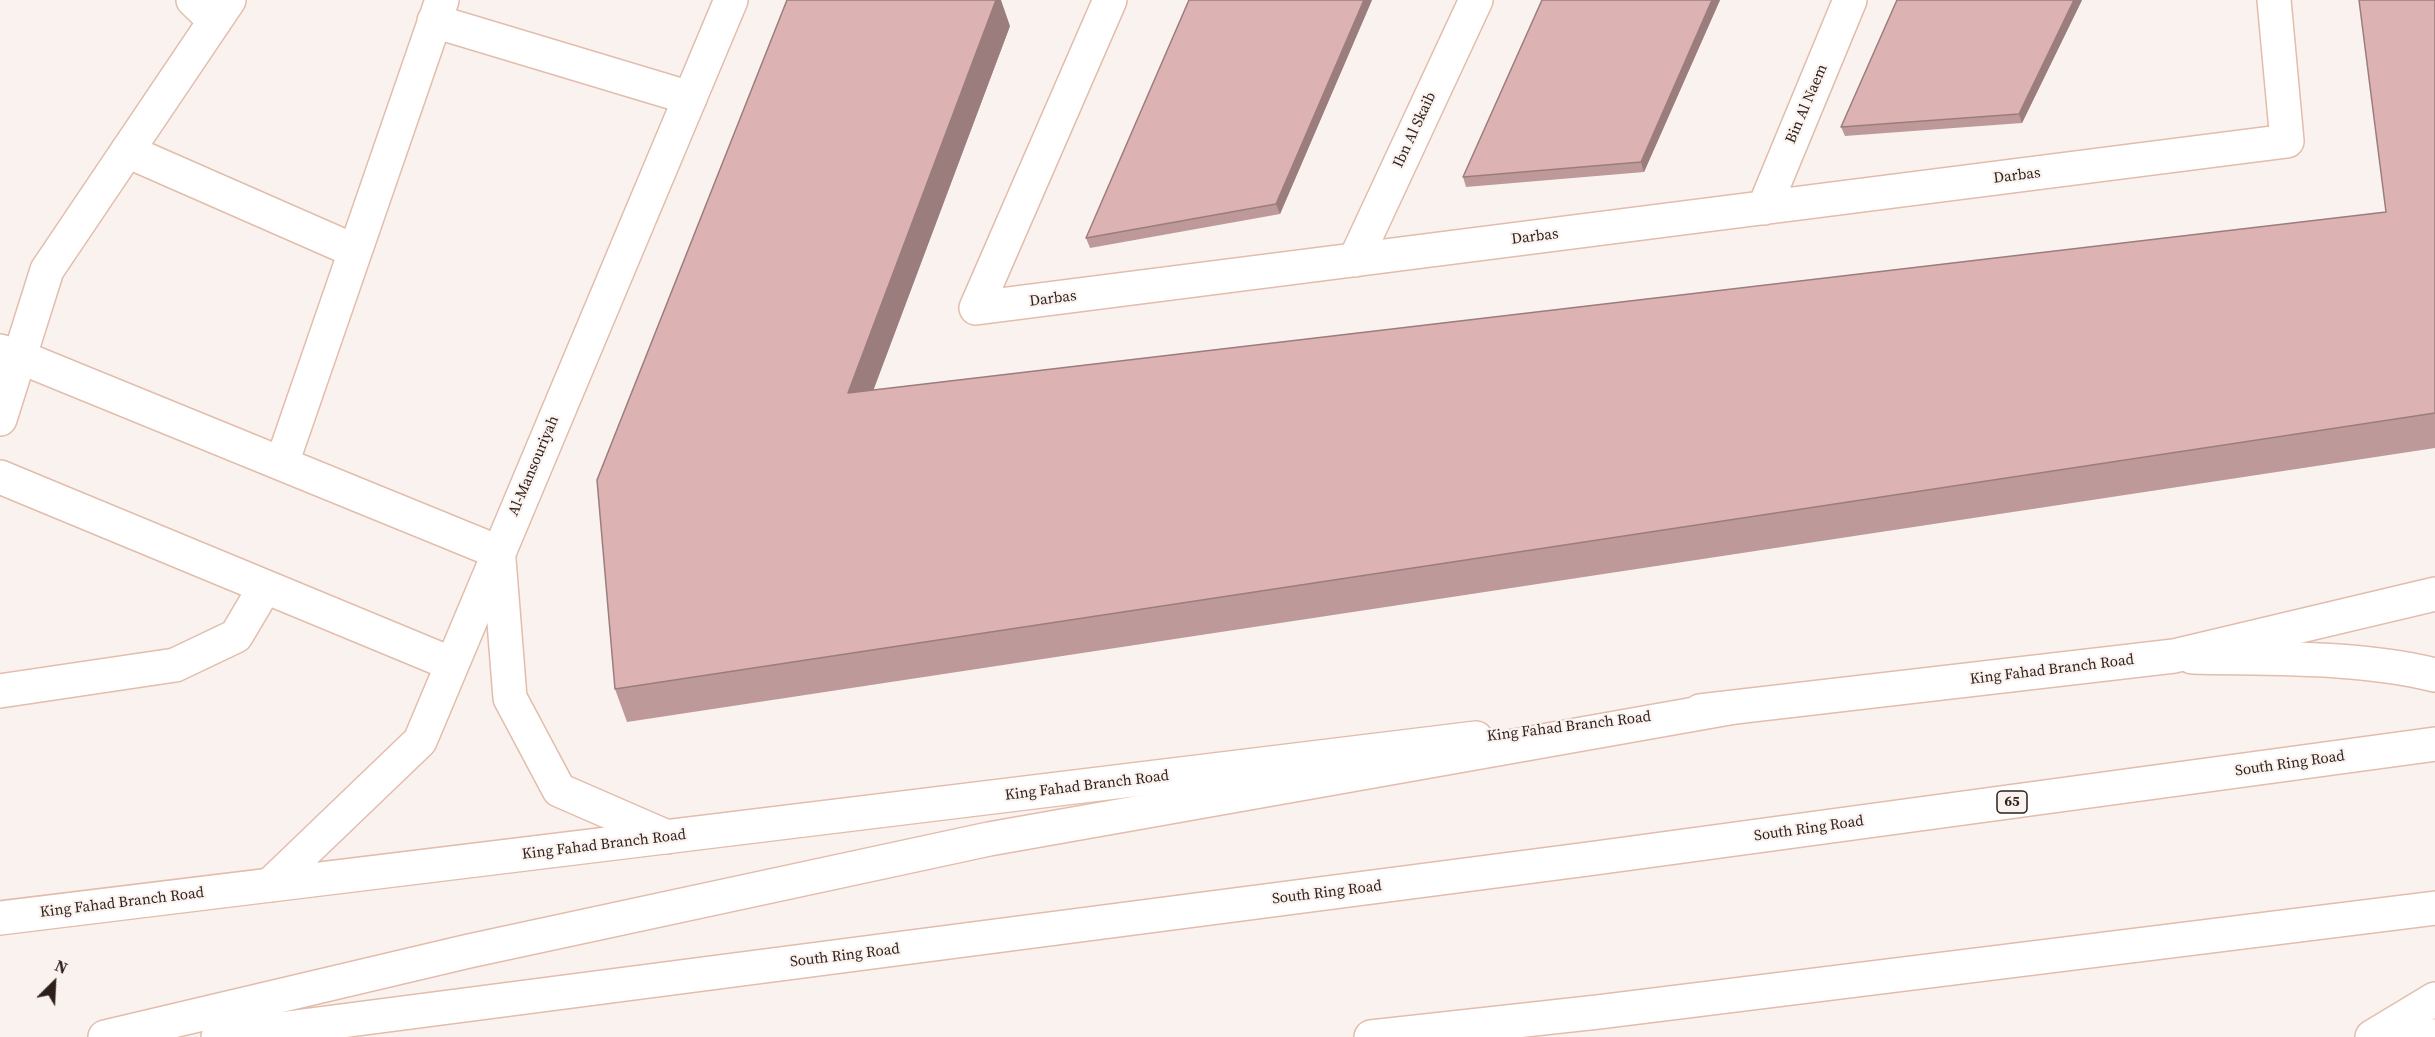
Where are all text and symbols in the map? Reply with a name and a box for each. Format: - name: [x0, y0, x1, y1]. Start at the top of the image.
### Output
- street label: Bin Al Naem: [1782, 62, 1832, 146]
- street label: Ibn Al Skaib: [1390, 89, 1440, 171]
- street label: Darbas: [1992, 164, 2042, 188]
- street label: Darbas: [1510, 225, 1560, 249]
- street label: Darbas: [1028, 287, 1078, 311]
- street label: Al-Mansouriyah: [505, 413, 563, 519]
- street label: King Fahad Branch Road: [1969, 651, 2135, 689]
- street label: King Fahad Branch Road: [1486, 708, 1652, 746]
- street label: South Ring Road: [2234, 747, 2346, 781]
- street label: King Fahad Branch Road: [1004, 767, 1170, 805]
- road number: 65: [1997, 791, 2027, 813]
- street label: South Ring Road: [1753, 812, 1865, 846]
- street label: King Fahad Branch Road: [521, 826, 687, 864]
- street label: South Ring Road: [1271, 877, 1383, 909]
- street label: King Fahad Branch Road: [39, 884, 205, 922]
- street label: South Ring Road: [789, 940, 901, 972]
- north arrow: [24, 953, 84, 1013]
- text: N: [52, 954, 71, 979]

